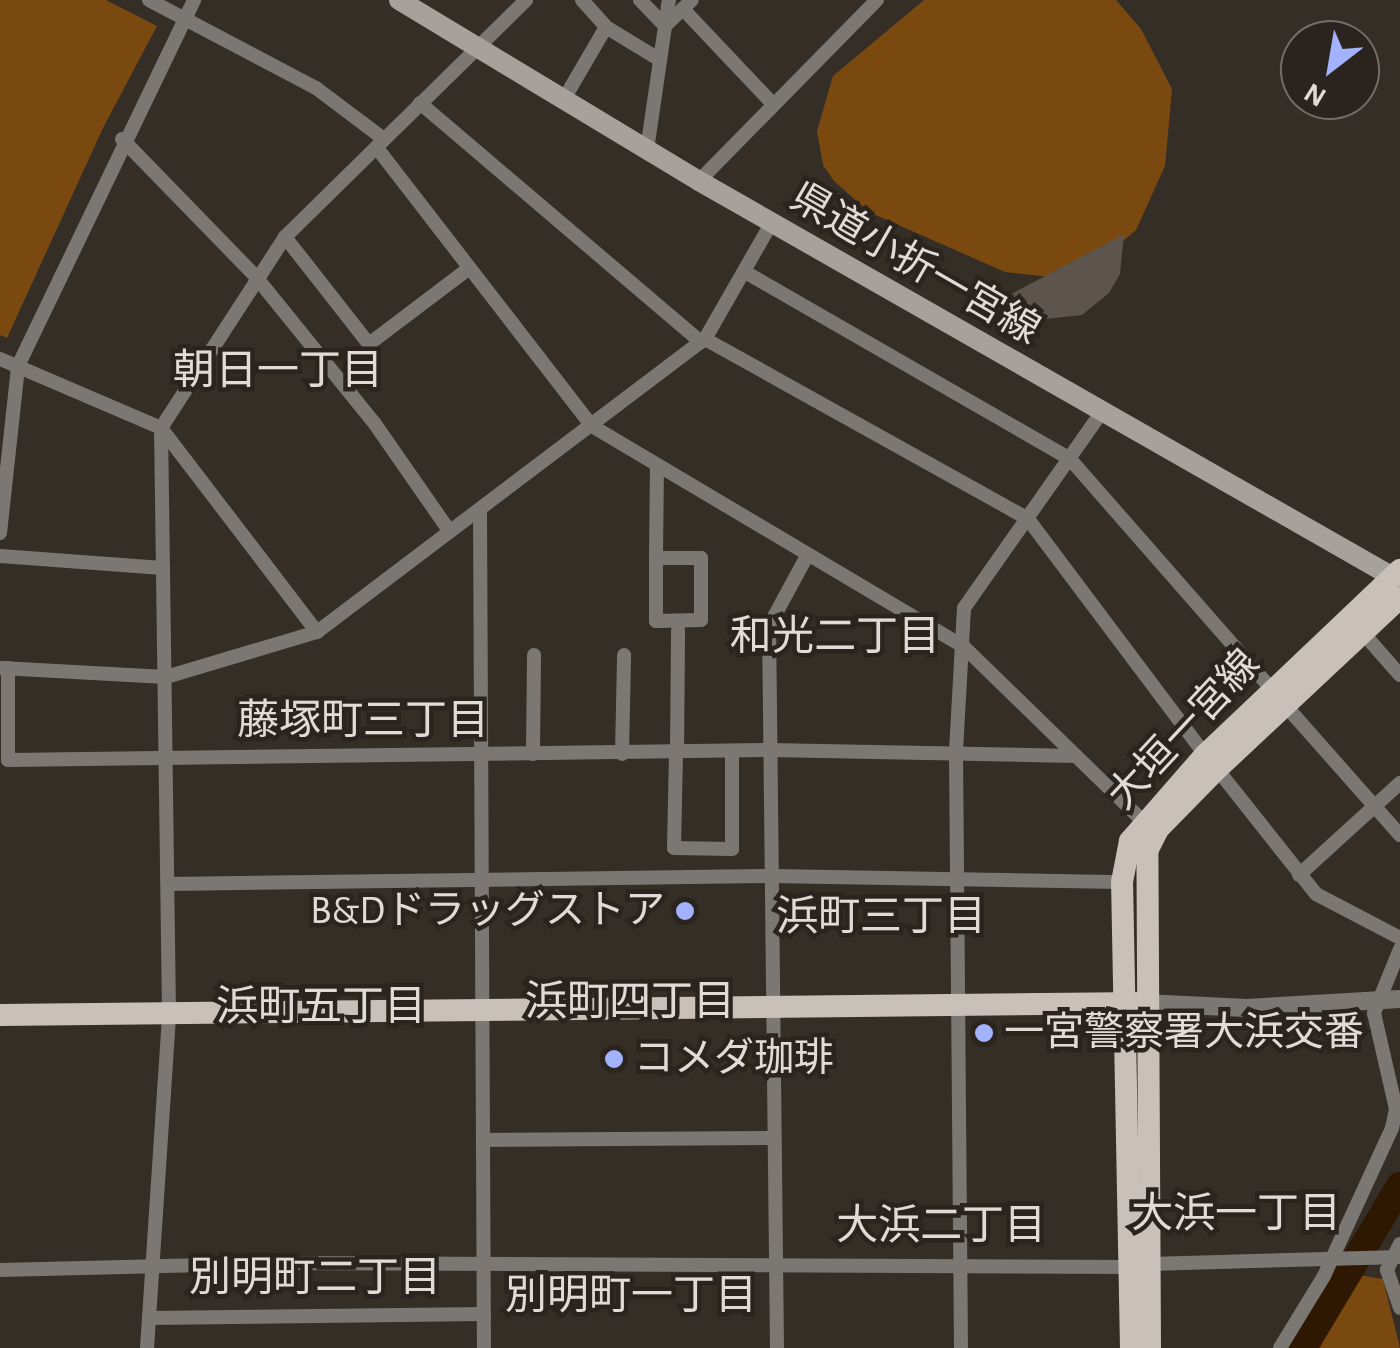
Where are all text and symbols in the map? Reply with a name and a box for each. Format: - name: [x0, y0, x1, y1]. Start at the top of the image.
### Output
- north arrow: [1280, 20, 1380, 120]
- text: N: [1300, 77, 1331, 111]
- street label: 県道小折一宮線: [782, 173, 1048, 355]
- district label: 朝日一丁目: [173, 346, 383, 396]
- district label: 和光二丁目: [730, 612, 940, 662]
- street label: 大垣一宮線: [1098, 640, 1270, 820]
- district label: 藤塚町三丁目: [237, 696, 489, 746]
- place label: B&Dドラッグストア: [310, 887, 665, 935]
- district label: 浜町三丁目: [776, 892, 986, 942]
- marker: B&Dドラッグストア: [674, 900, 696, 922]
- district label: 浜町四丁目: [525, 977, 735, 1027]
- district label: 浜町五丁目: [216, 982, 426, 1032]
- place label: 一宮警察署大浜交番: [1004, 1009, 1364, 1057]
- marker: 一宮警察署大浜交番: [973, 1022, 995, 1044]
- place label: コメダ珈琲: [634, 1035, 834, 1083]
- marker: コメダ珈琲: [603, 1048, 625, 1070]
- district label: 大浜一丁目: [1131, 1189, 1341, 1239]
- district label: 大浜二丁目: [836, 1201, 1046, 1251]
- district label: 別明町二丁目: [189, 1253, 441, 1303]
- district label: 別明町一丁目: [505, 1271, 757, 1321]

